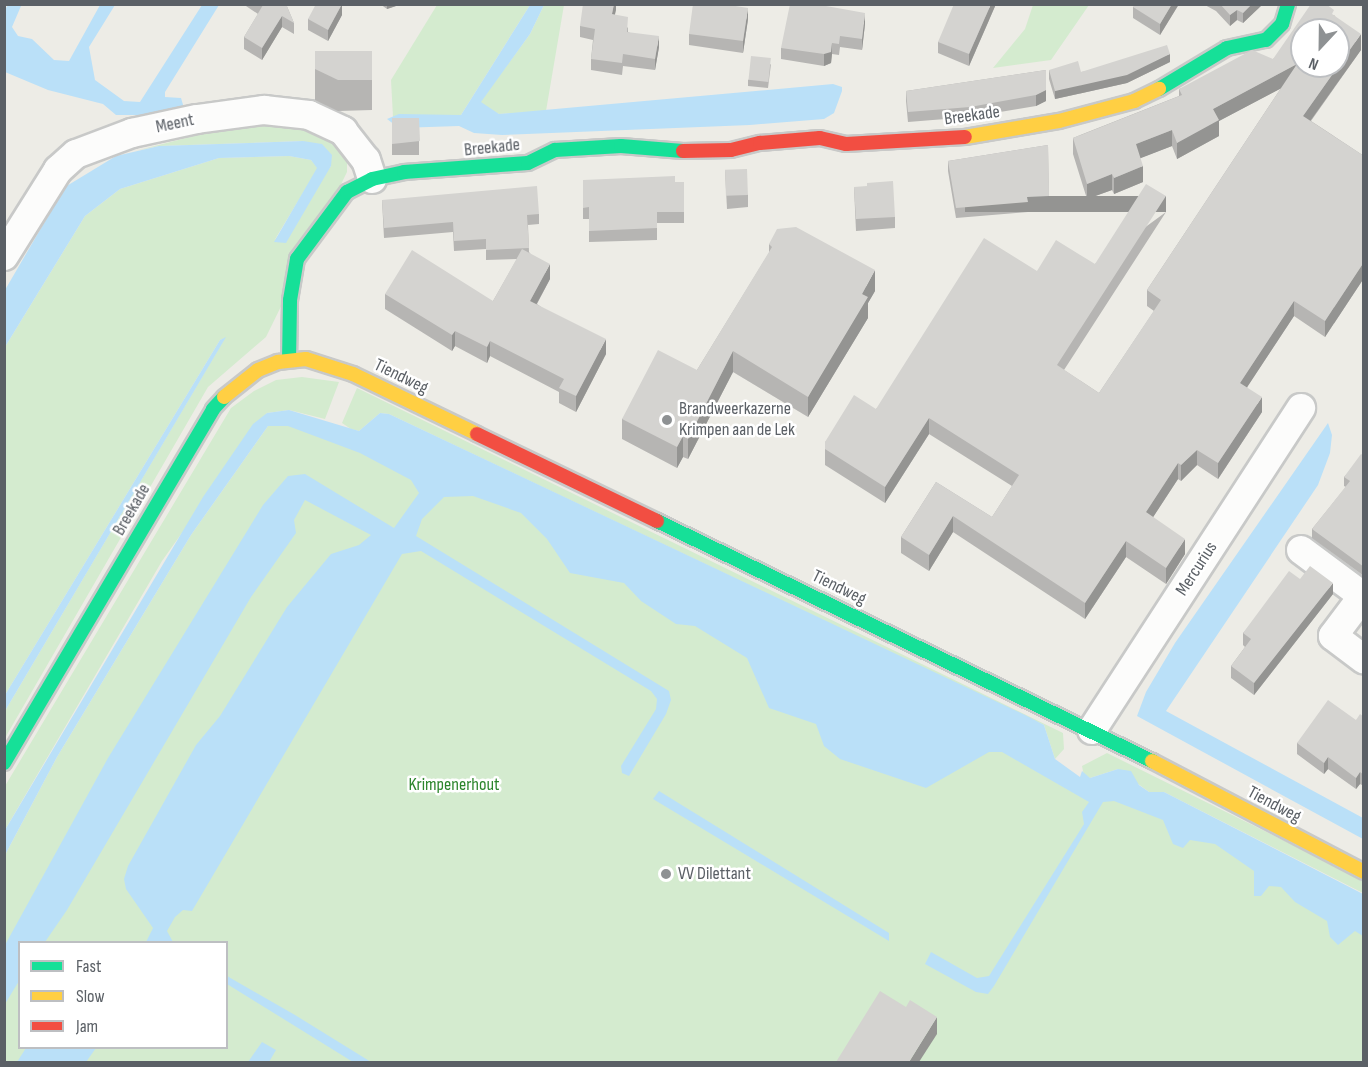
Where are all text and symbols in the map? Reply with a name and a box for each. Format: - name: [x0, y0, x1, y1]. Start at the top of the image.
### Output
- north arrow: [1290, 18, 1350, 78]
- text: N: [1306, 53, 1321, 74]
- street label: Breekade: [943, 101, 1001, 131]
- street label: Meent: [154, 109, 196, 139]
- street label: Breekade: [463, 134, 521, 162]
- street label: Tiendweg: [370, 355, 432, 399]
- place label: Brandweerkazerne Krimpen aan de Lek: [679, 399, 795, 442]
- marker: Brandweerkazerne Krimpen aan de Lek: [660, 413, 674, 427]
- street label: Breekade: [109, 480, 155, 540]
- street label: Mercurius: [1172, 538, 1222, 600]
- street label: Tiendweg: [808, 566, 870, 610]
- park label: Krimpenerhout: [408, 774, 500, 796]
- street label: Tiendweg: [1244, 782, 1304, 828]
- place label: VV Dilettant: [678, 863, 751, 885]
- marker: VV Dilettant: [659, 867, 673, 881]
- legend: [18, 941, 228, 1049]
- text: Fast: [76, 956, 101, 977]
- text: Slow: [76, 986, 105, 1007]
- text: Jam: [76, 1016, 98, 1037]

